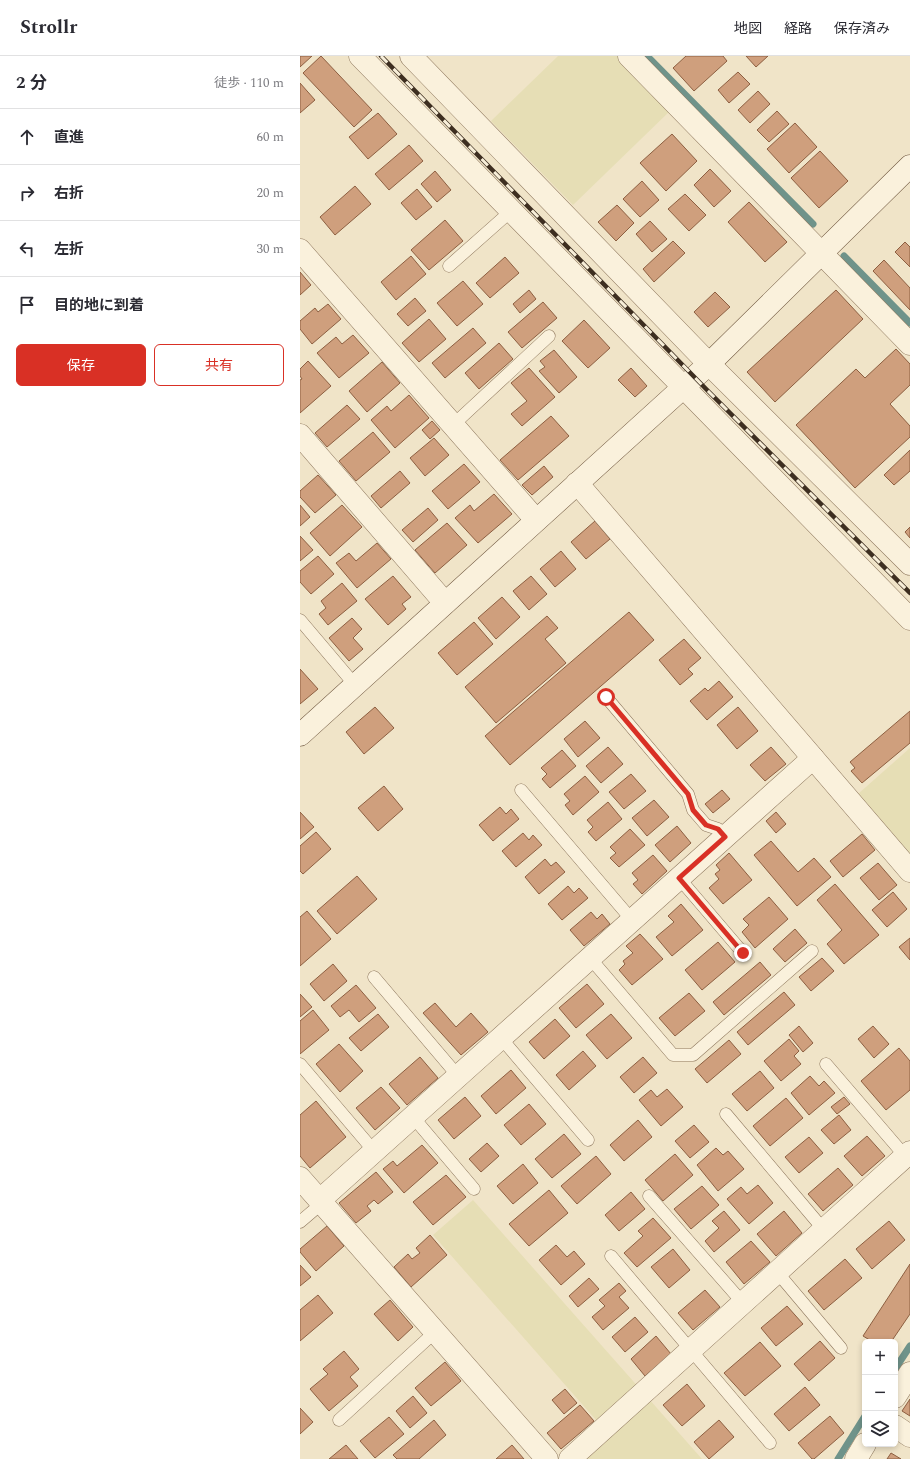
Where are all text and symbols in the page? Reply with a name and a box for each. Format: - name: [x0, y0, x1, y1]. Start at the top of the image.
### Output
- text: Strollr: [20, 13, 77, 42]
- text: 地図: [734, 18, 762, 39]
- text: 経路: [784, 18, 812, 39]
- text: 保存済み: [834, 18, 890, 39]
- text: 2 分: [16, 70, 47, 96]
- text: 徒歩 · 110 m: [214, 73, 284, 93]
- icon: ahead: [16, 126, 38, 148]
- text: 直進: [54, 126, 84, 149]
- text: 60 m: [257, 127, 284, 147]
- icon: right: [16, 182, 38, 204]
- text: 右折: [54, 182, 84, 205]
- text: 20 m: [257, 183, 284, 203]
- icon: left: [16, 238, 38, 260]
- text: 左折: [54, 238, 84, 261]
- text: 30 m: [257, 239, 284, 259]
- icon: arrive: [16, 294, 38, 316]
- text: 目的地に到着: [54, 294, 144, 317]
- button: 保存: [16, 344, 146, 386]
- button: 共有: [154, 344, 284, 386]
- route start: [597, 688, 615, 706]
- route end: [734, 944, 752, 962]
- map controls: [862, 1339, 898, 1447]
- button: +: [862, 1339, 898, 1375]
- button: −: [862, 1375, 898, 1411]
- button: layers: [862, 1411, 898, 1447]

